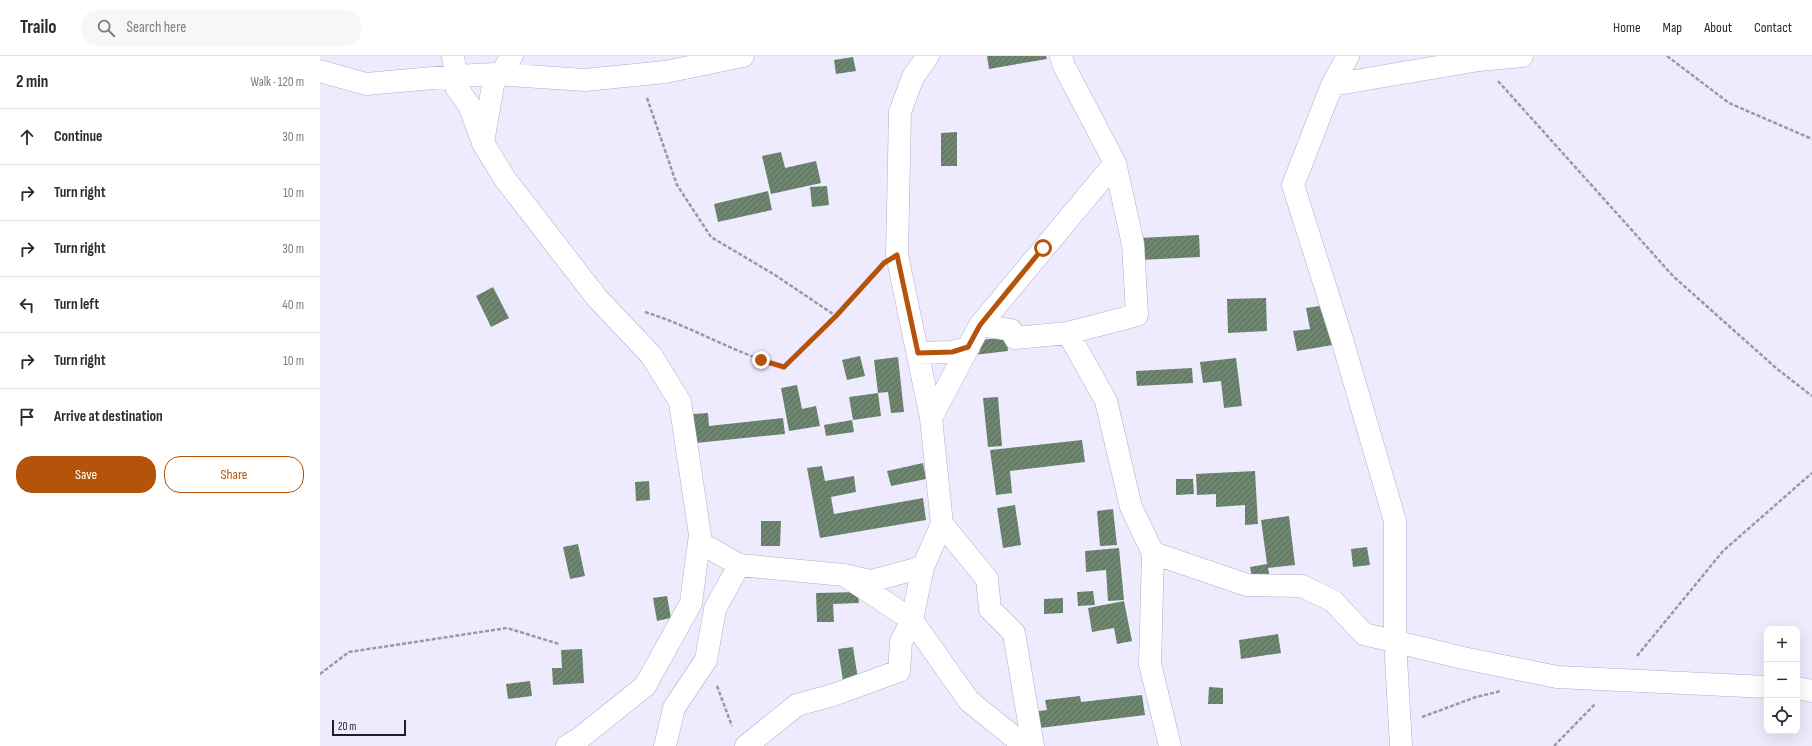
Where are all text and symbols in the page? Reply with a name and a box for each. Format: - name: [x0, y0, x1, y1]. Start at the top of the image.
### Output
- search box: [81, 10, 361, 46]
- text: Trailo: [20, 16, 57, 39]
- icon: search: [95, 17, 117, 39]
- text: Search here: [127, 18, 186, 37]
- text: Home: [1613, 19, 1641, 36]
- text: Map: [1663, 19, 1682, 36]
- text: About: [1704, 19, 1732, 36]
- text: Contact: [1754, 19, 1792, 36]
- text: 2 min: [16, 72, 48, 92]
- text: Walk · 120 m: [251, 74, 304, 90]
- icon: ahead: [16, 126, 38, 148]
- text: Continue: [54, 127, 103, 146]
- text: 30 m: [282, 129, 304, 145]
- icon: right: [16, 182, 38, 204]
- text: Turn right: [54, 183, 106, 202]
- text: 10 m: [283, 185, 304, 201]
- icon: right: [16, 238, 38, 260]
- text: Turn right: [54, 239, 106, 258]
- route start: [1034, 239, 1052, 257]
- text: 30 m: [282, 241, 304, 257]
- icon: left: [16, 294, 38, 316]
- text: Turn left: [54, 295, 99, 314]
- text: 40 m: [282, 297, 304, 313]
- icon: right: [16, 350, 38, 372]
- text: Turn right: [54, 351, 106, 370]
- route end: [752, 351, 770, 369]
- text: 10 m: [283, 353, 304, 369]
- icon: arrive: [16, 406, 38, 428]
- text: Arrive at destination: [54, 407, 163, 426]
- button: Save: [16, 456, 156, 493]
- button: Share: [164, 456, 304, 493]
- map controls: [1764, 626, 1800, 734]
- button: +: [1764, 626, 1800, 662]
- button: −: [1764, 662, 1800, 698]
- button: locate: [1764, 698, 1800, 734]
- scale bar: [332, 718, 406, 737]
- text: 20 m: [338, 720, 356, 733]

